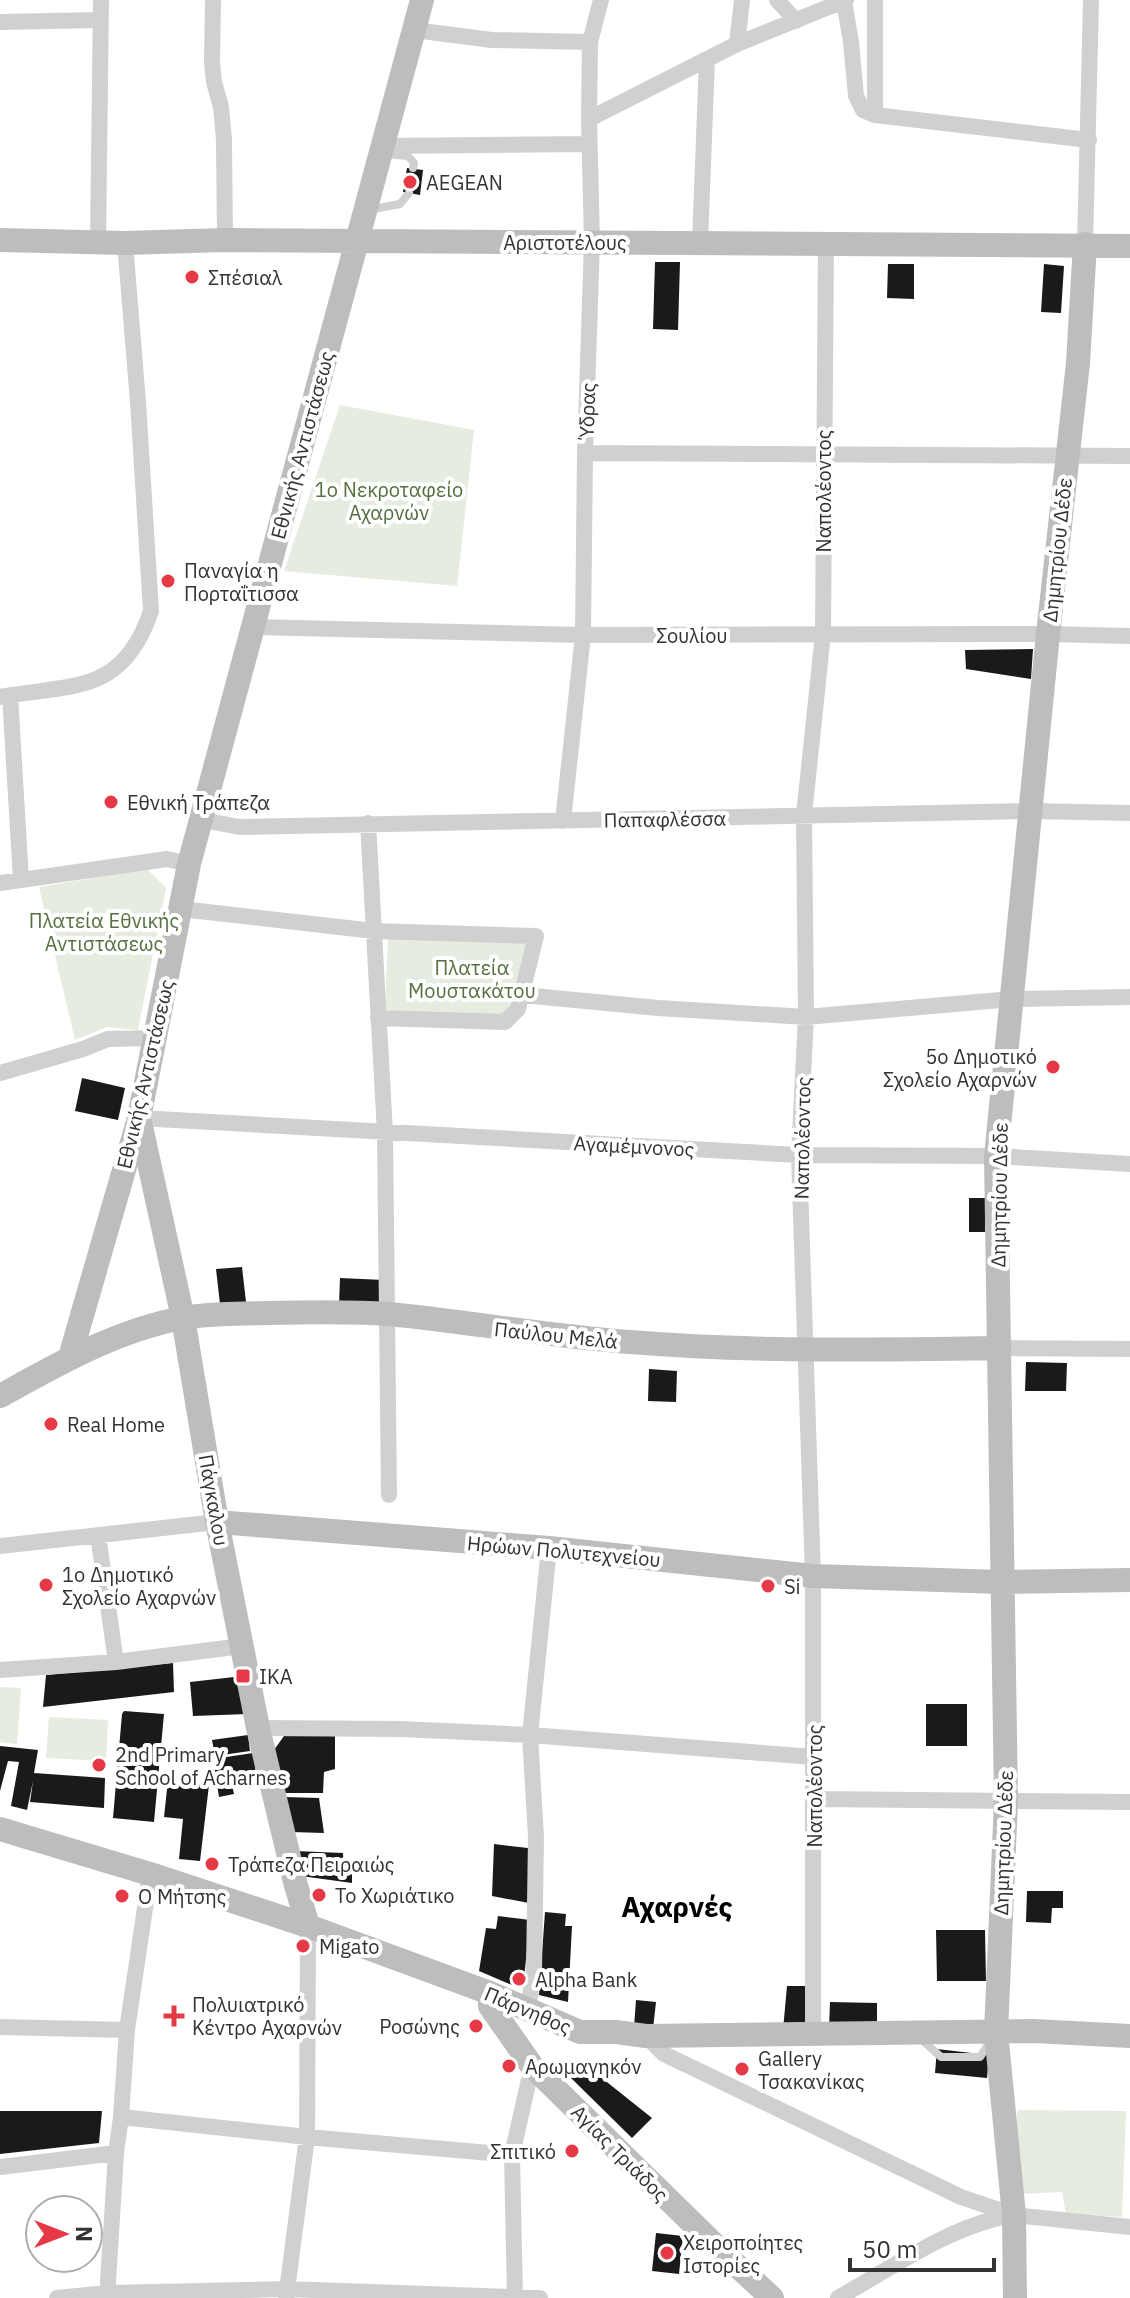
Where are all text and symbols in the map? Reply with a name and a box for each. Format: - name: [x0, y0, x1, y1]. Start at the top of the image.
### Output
- place label: AEGEAN: [426, 169, 503, 196]
- marker: AEGEAN: [401, 173, 419, 191]
- street label: Αριστοτέλους: [503, 229, 627, 256]
- place label: Σπέσιαλ: [208, 264, 283, 291]
- marker: Σπέσιαλ: [183, 268, 201, 286]
- street label: Εθνικής Αντιστάσεως: [264, 348, 340, 542]
- street label: Ύδρας: [572, 382, 601, 441]
- street label: Ναπολέοντος: [810, 430, 837, 552]
- park label: 1ο Νεκροταφείο Αχαρνών: [315, 476, 463, 526]
- street label: Δημητρίου Δέδε: [1036, 476, 1078, 624]
- place label: Παναγία η Πορταΐτισσα: [184, 557, 299, 607]
- marker: Παναγία η Πορταΐτισσα: [159, 572, 177, 590]
- street label: Σουλίου: [656, 622, 728, 649]
- place label: Εθνική Τράπεζα: [127, 789, 270, 816]
- marker: Εθνική Τράπεζα: [102, 793, 120, 811]
- street label: Παπαφλέσσα: [603, 804, 727, 834]
- park label: Πλατεία Εθνικής Αντιστάσεως: [29, 907, 179, 957]
- park label: Πλατεία Μουστακάτου: [408, 954, 536, 1004]
- street label: Εθνικής Αντιστάσεως: [110, 977, 180, 1171]
- place label: 5ο Δημοτικό Σχολείο Αχαρνών: [883, 1043, 1037, 1093]
- marker: 5ο Δημοτικό Σχολείο Αχαρνών: [1044, 1058, 1062, 1076]
- street label: Ναπολέοντος: [787, 1076, 817, 1200]
- street label: Δημητρίου Δέδε: [984, 1122, 1014, 1268]
- street label: Αγαμέμνονος: [573, 1129, 695, 1163]
- street label: Παύλου Μελά: [493, 1315, 619, 1355]
- place label: Real Home: [67, 1411, 165, 1438]
- marker: Real Home: [42, 1415, 60, 1433]
- street label: Πάγκαλου: [193, 1452, 235, 1548]
- street label: Ηρώων Πολυτεχνείου: [466, 1529, 662, 1573]
- place label: 1ο Δημοτικό Σχολείο Αχαρνών: [62, 1561, 216, 1611]
- place label: Si: [784, 1573, 801, 1600]
- marker: 1ο Δημοτικό Σχολείο Αχαρνών: [37, 1576, 55, 1594]
- marker: Si: [759, 1577, 777, 1595]
- place label: ΙΚΑ: [259, 1663, 293, 1690]
- marker: ΙΚΑ: [234, 1667, 252, 1685]
- street label: Ναπολέοντος: [801, 1725, 828, 1847]
- place label: 2nd Primary School of Acharnes: [115, 1741, 287, 1791]
- marker: 2nd Primary School of Acharnes: [90, 1756, 108, 1774]
- street label: Δημητρίου Δέδε: [987, 1770, 1019, 1916]
- place label: Τράπεζα Πειραιώς: [228, 1851, 394, 1878]
- marker: Τράπεζα Πειραιώς: [203, 1855, 221, 1873]
- place label: Το Χωριάτικο: [335, 1882, 455, 1909]
- place label: Ο Μήτσης: [138, 1883, 226, 1910]
- marker: Το Χωριάτικο: [310, 1886, 328, 1904]
- marker: Ο Μήτσης: [113, 1887, 131, 1905]
- district label: Αχαρνές: [621, 1888, 733, 1925]
- place label: Migato: [319, 1933, 380, 1960]
- marker: Migato: [294, 1937, 312, 1955]
- place label: Alpha Bank: [535, 1966, 638, 1993]
- marker: Alpha Bank: [510, 1970, 528, 1988]
- street label: Πάρνηθος: [481, 1980, 575, 2040]
- place label: Πολυιατρικό Κέντρο Αχαρνών: [192, 1991, 342, 2041]
- marker: Πολυιατρικό Κέντρο Αχαρνών: [163, 2005, 185, 2027]
- place label: Ροσώνης: [379, 2013, 460, 2040]
- marker: Ροσώνης: [467, 2017, 485, 2035]
- place label: Gallery Τσακανίκας: [758, 2045, 865, 2095]
- place label: Αρωμαγηκόν: [525, 2053, 641, 2080]
- marker: Αρωμαγηκόν: [500, 2057, 518, 2075]
- marker: Gallery Τσακανίκας: [733, 2060, 751, 2078]
- street label: Αγίας Τριάδος: [566, 2099, 674, 2207]
- place label: Σπιτικό: [490, 2138, 556, 2165]
- marker: Σπιτικό: [563, 2142, 581, 2160]
- north arrow: [24, 2194, 104, 2274]
- scale bar: [850, 2222, 994, 2272]
- text: N: [70, 2226, 99, 2242]
- place label: Χειροποίητες Ιστορίες: [683, 2229, 803, 2279]
- text: 50 m: [862, 2233, 917, 2265]
- marker: Χειροποίητες Ιστορίες: [658, 2244, 676, 2262]

